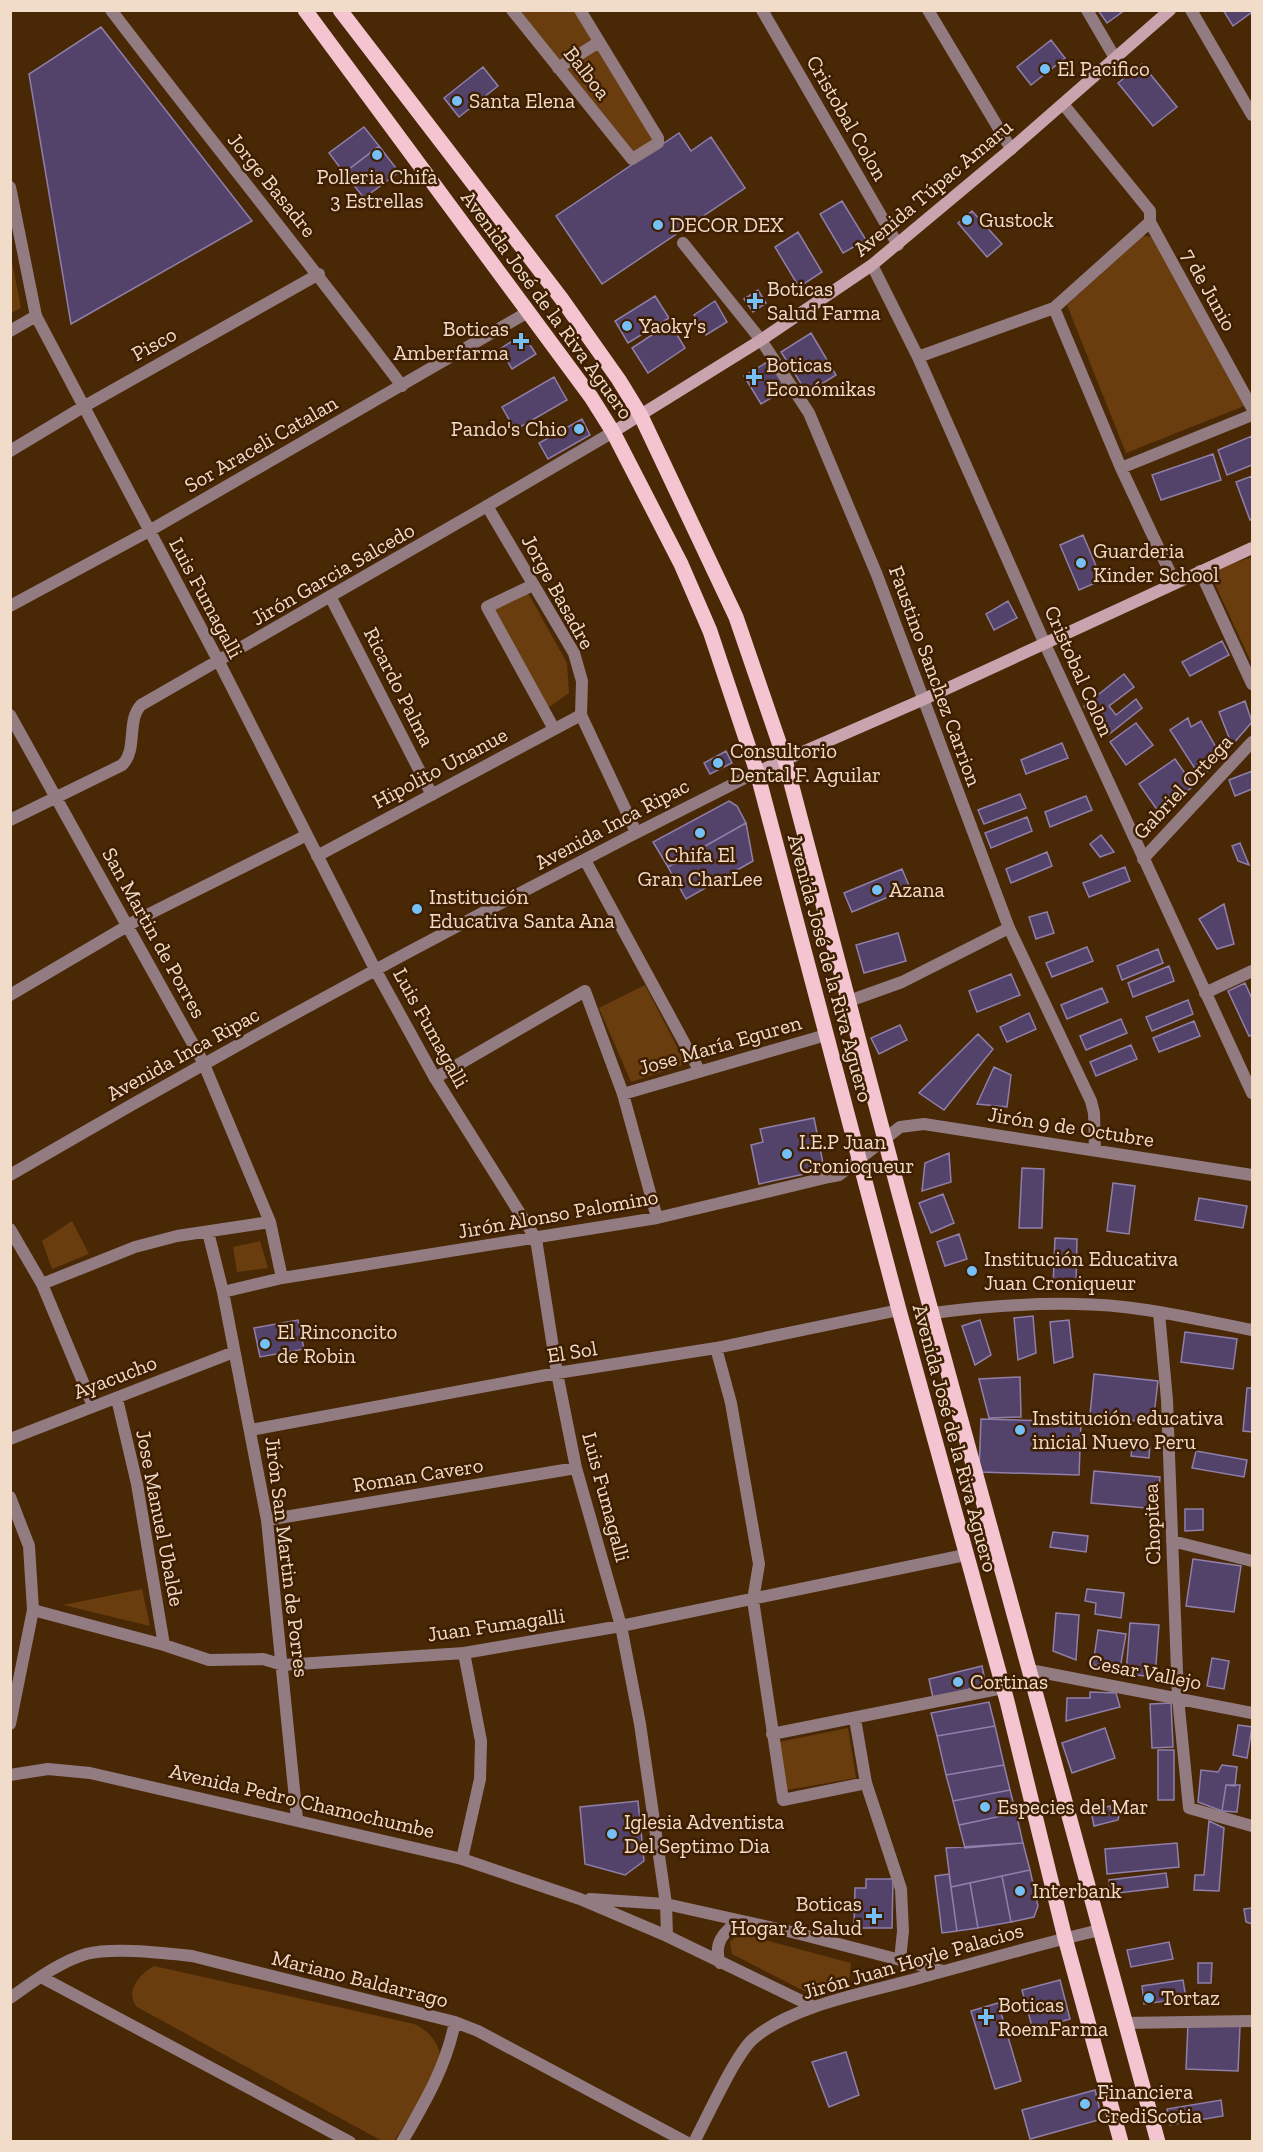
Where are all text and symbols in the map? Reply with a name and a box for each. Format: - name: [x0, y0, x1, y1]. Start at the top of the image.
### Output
- street label: Balboa: [559, 41, 616, 104]
- street label: Cristobal Colon: [801, 51, 893, 185]
- place label: El Pacifico: [1057, 56, 1150, 81]
- marker: El Pacifico: [1038, 62, 1052, 76]
- place label: Santa Elena: [469, 88, 575, 113]
- marker: Santa Elena: [450, 94, 464, 108]
- street label: Avenida Túpac Amaru: [848, 114, 1017, 261]
- street label: Jorge Basadre: [223, 127, 322, 242]
- marker: Polleria Chifa 3 Estrellas: [370, 148, 384, 162]
- place label: Polleria Chifa 3 Estrellas: [316, 164, 438, 213]
- street label: Avenida José de la Riva Aguero: [456, 185, 639, 424]
- place label: Gustock: [979, 207, 1054, 232]
- place label: DECOR DEX: [670, 212, 784, 237]
- marker: Gustock: [960, 213, 974, 227]
- marker: DECOR DEX: [651, 218, 665, 232]
- street label: 7 de Junio: [1177, 244, 1242, 335]
- place label: Boticas Salud Farma: [767, 276, 881, 325]
- marker: Boticas Salud Farma: [748, 294, 762, 308]
- place label: Yaoky's: [638, 313, 706, 338]
- place label: Boticas Amberfarma: [393, 316, 509, 365]
- marker: Yaoky's: [620, 319, 634, 333]
- street label: Pisco: [127, 321, 181, 366]
- marker: Boticas Amberfarma: [514, 334, 528, 348]
- place label: Boticas Económikas: [766, 352, 876, 401]
- marker: Boticas Económikas: [747, 370, 761, 384]
- street label: Sor Araceli Catalan: [180, 390, 342, 497]
- place label: Pando's Chio: [451, 416, 567, 441]
- marker: Pando's Chio: [572, 422, 586, 436]
- street label: Jirón Garcia Salcedo: [247, 517, 419, 630]
- street label: Jorge Basadre: [517, 530, 600, 654]
- street label: Luis Fumagalli: [164, 533, 249, 663]
- place label: Guarderia Kinder School: [1093, 538, 1219, 587]
- marker: Guarderia Kinder School: [1074, 556, 1088, 570]
- street label: Faustino Sanchez Carrion: [884, 562, 987, 790]
- street label: Cristobal Colon: [1039, 602, 1119, 740]
- street label: Ricardo Palma: [359, 623, 440, 751]
- street label: Hipolito Unanue: [368, 721, 512, 814]
- street label: Gabriel Ortega: [1128, 729, 1238, 844]
- place label: Consultorio Dental F. Aguilar: [730, 738, 881, 787]
- marker: Consultorio Dental F. Aguilar: [711, 756, 725, 770]
- street label: Avenida Inca Ripac: [530, 772, 693, 875]
- marker: Chifa El Gran CharLee: [693, 826, 707, 840]
- street label: Avenida José de la Riva Aguero: [783, 831, 878, 1105]
- place label: Chifa El Gran CharLee: [637, 842, 763, 891]
- street label: San Martin de Porres: [97, 843, 212, 1022]
- place label: Azana: [889, 877, 945, 902]
- marker: Azana: [870, 883, 884, 897]
- place label: Institución Educativa Santa Ana: [429, 884, 615, 933]
- marker: Institución Educativa Santa Ana: [410, 902, 424, 916]
- street label: Luis Fumagalli: [388, 963, 475, 1092]
- street label: Avenida Inca Ripac: [102, 1001, 264, 1106]
- street label: Jose María Eguren: [636, 1009, 804, 1080]
- street label: Jirón 9 de Octubre: [986, 1101, 1156, 1152]
- place label: I.E.P Juan Cronioqueur: [799, 1129, 914, 1178]
- marker: I.E.P Juan Cronioqueur: [780, 1147, 794, 1161]
- street label: Jirón Alonso Palomino: [456, 1184, 660, 1243]
- place label: Institución Educativa Juan Croniqueur: [984, 1246, 1178, 1295]
- marker: Institución Educativa Juan Croniqueur: [965, 1264, 979, 1278]
- street label: Avenida José de la Riva Aguero: [908, 1301, 1003, 1575]
- place label: El Rinconcito de Robin: [277, 1319, 397, 1368]
- street label: El Sol: [545, 1335, 599, 1368]
- marker: El Rinconcito de Robin: [258, 1337, 272, 1351]
- street label: Ayacucho: [70, 1349, 160, 1404]
- place label: Institución educativa inicial Nuevo Peru: [1032, 1405, 1224, 1454]
- marker: Institución educativa inicial Nuevo Peru: [1013, 1423, 1027, 1437]
- street label: Jose Manuel Ubalde: [131, 1427, 190, 1609]
- street label: Luis Fumagalli: [577, 1429, 636, 1565]
- street label: Jirón San Martin de Porres: [260, 1435, 315, 1679]
- street label: Roman Cavero: [351, 1452, 485, 1497]
- street label: Chopitea: [1138, 1483, 1165, 1565]
- street label: Juan Fumagalli: [426, 1602, 566, 1647]
- street label: Cesar Vallejo: [1086, 1648, 1204, 1696]
- place label: Cortinas: [970, 1669, 1048, 1694]
- marker: Cortinas: [951, 1675, 965, 1689]
- street label: Avenida Pedro Chamochumbe: [167, 1758, 437, 1843]
- place label: Especies del Mar: [997, 1794, 1148, 1819]
- marker: Especies del Mar: [978, 1800, 992, 1814]
- place label: Iglesia Adventista Del Septimo Dia: [624, 1809, 784, 1858]
- marker: Iglesia Adventista Del Septimo Dia: [605, 1827, 619, 1841]
- place label: Interbank: [1032, 1878, 1122, 1903]
- marker: Interbank: [1013, 1884, 1027, 1898]
- place label: Boticas Hogar & Salud: [731, 1891, 862, 1940]
- marker: Boticas Hogar & Salud: [867, 1909, 881, 1923]
- street label: Jirón Juan Hoyle Palacios: [799, 1917, 1026, 2004]
- street label: Mariano Baldarrago: [269, 1944, 451, 2013]
- place label: Tortaz: [1161, 1985, 1220, 2010]
- marker: Tortaz: [1142, 1991, 1156, 2005]
- place label: Boticas RoemFarma: [998, 1992, 1108, 2041]
- marker: Boticas RoemFarma: [979, 2010, 993, 2024]
- place label: Financiera CrediScotia: [1097, 2079, 1202, 2128]
- marker: Financiera CrediScotia: [1078, 2097, 1092, 2111]

